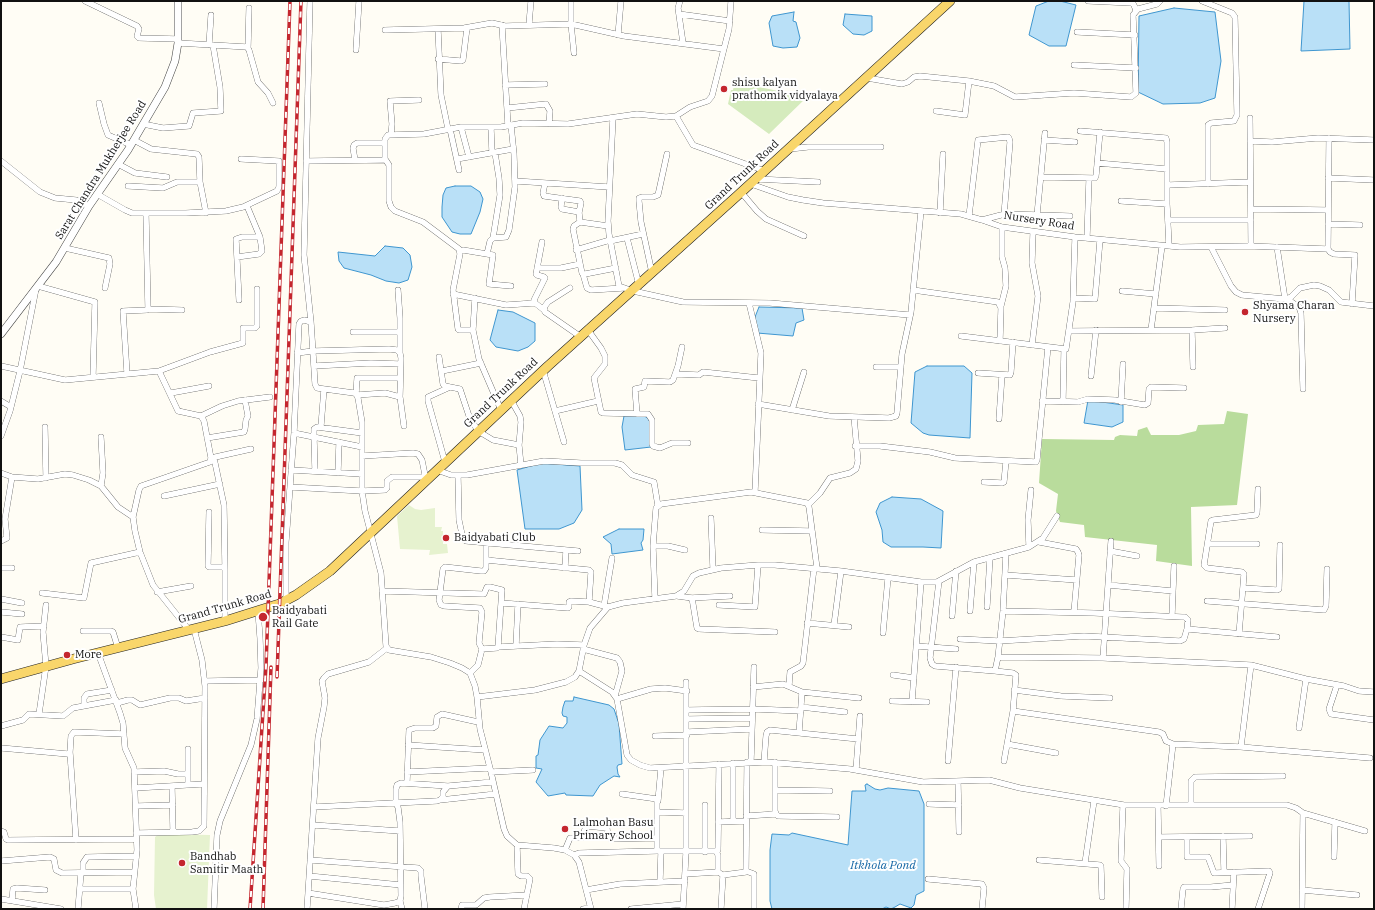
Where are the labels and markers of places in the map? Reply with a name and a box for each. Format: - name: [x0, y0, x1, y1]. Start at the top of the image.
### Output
- place label: shisu kalyan prathomik vidyalaya: [732, 76, 838, 102]
- marker: shisu kalyan prathomik vidyalaya: [719, 84, 729, 94]
- place label: Shyama Charan Nursery: [1253, 299, 1335, 325]
- marker: Shyama Charan Nursery: [1240, 307, 1250, 317]
- place label: Baidyabati Club: [454, 531, 535, 545]
- marker: Baidyabati Club: [441, 533, 451, 543]
- place label: Baidyabati Rail Gate: [272, 604, 327, 630]
- marker: Baidyabati Rail Gate: [257, 611, 269, 623]
- place label: More: [75, 648, 102, 662]
- marker: More: [62, 650, 72, 660]
- place label: Lalmohan Basu Primary School: [573, 816, 654, 842]
- marker: Lalmohan Basu Primary School: [560, 824, 570, 834]
- place label: Bandhab Samitir Maath: [190, 850, 263, 876]
- marker: Bandhab Samitir Maath: [177, 858, 187, 868]

